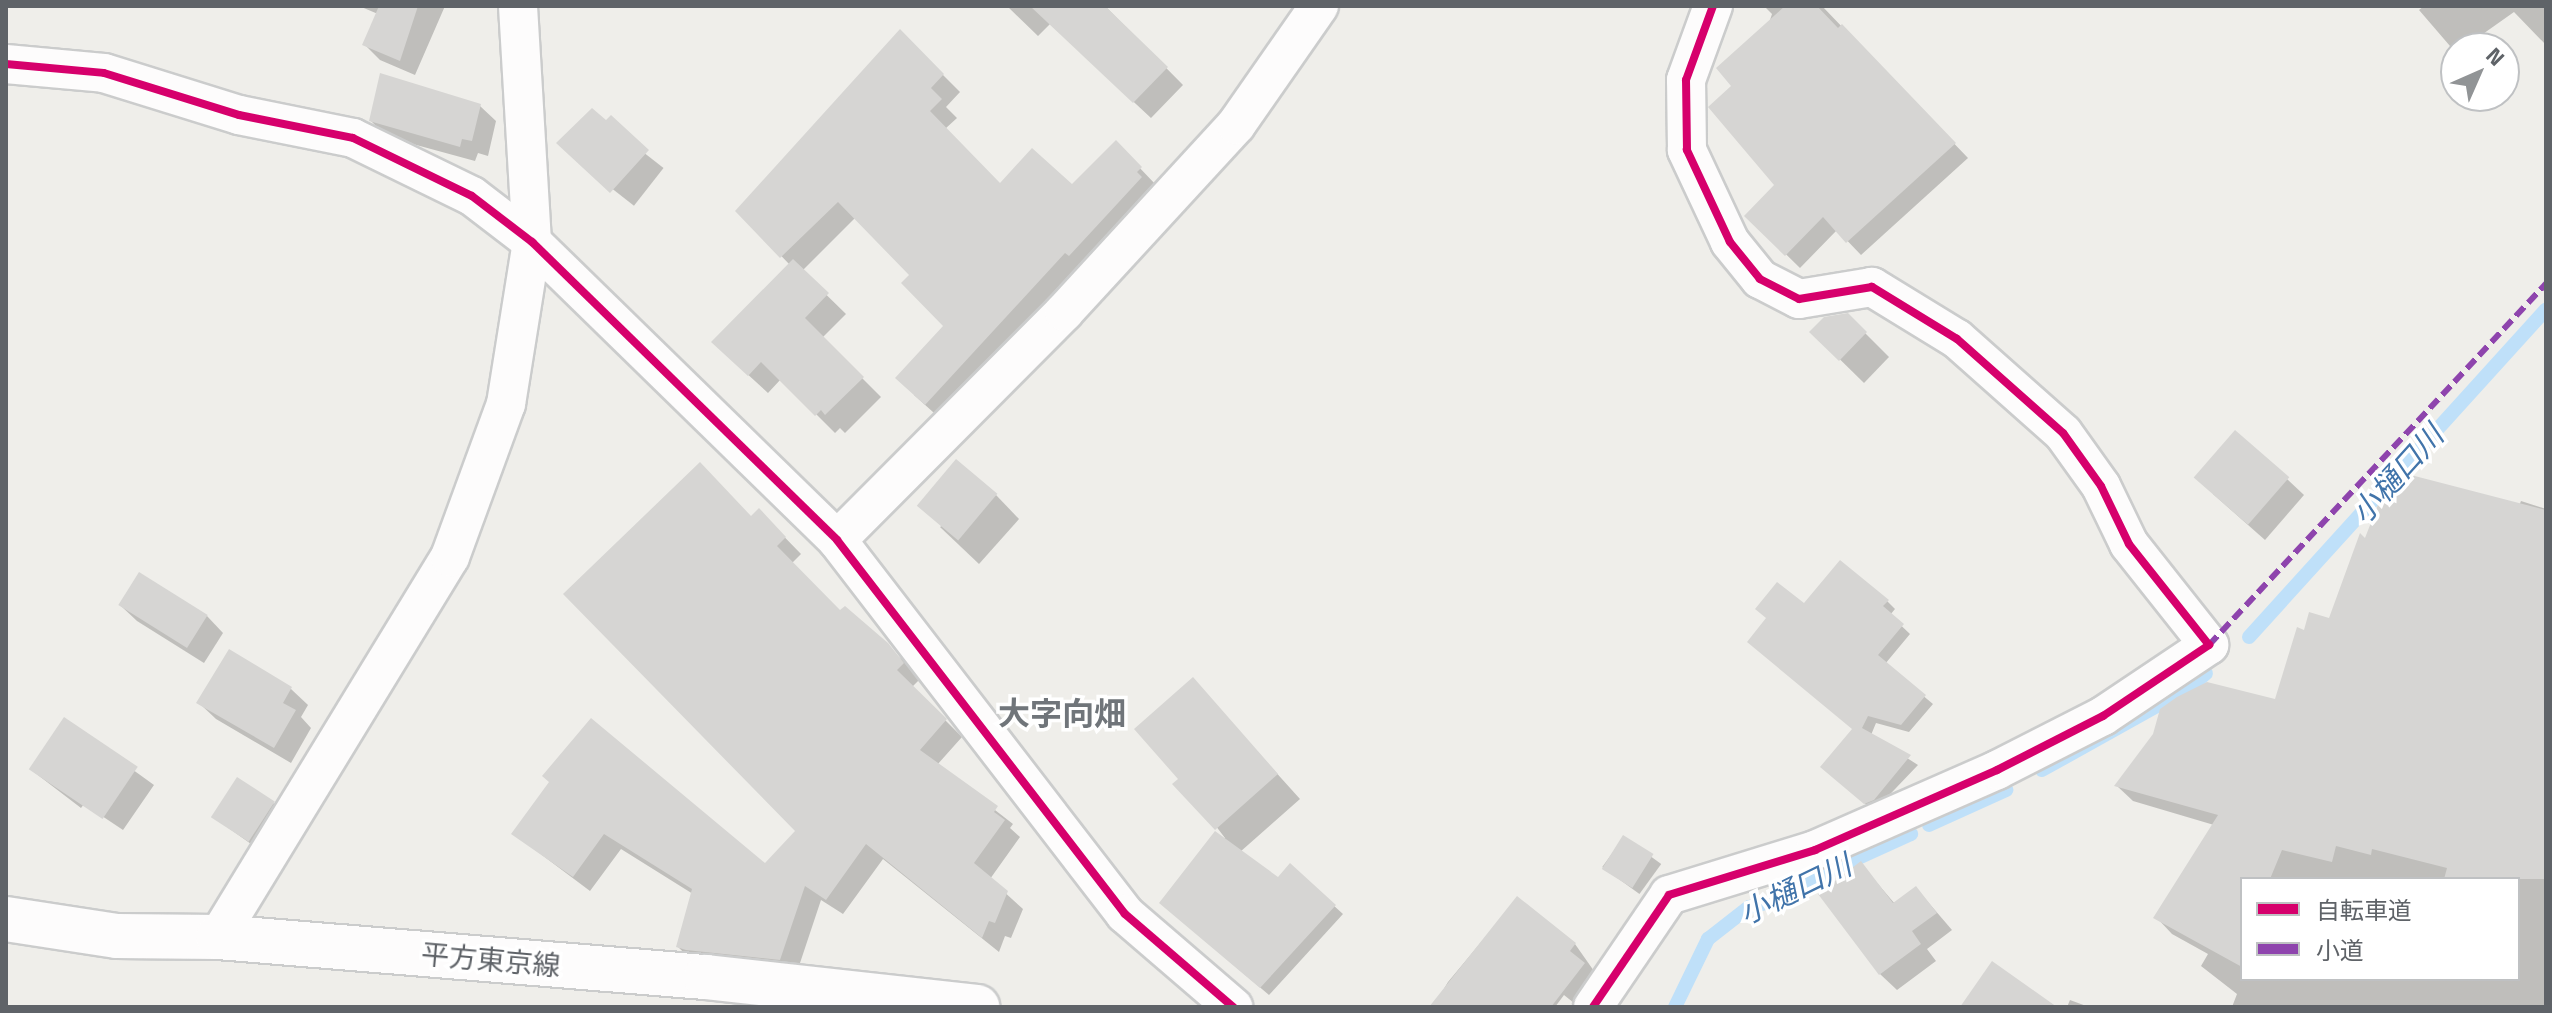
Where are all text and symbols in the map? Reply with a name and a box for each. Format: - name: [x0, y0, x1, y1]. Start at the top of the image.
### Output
- north arrow: [2440, 32, 2520, 112]
- text: N: [2478, 39, 2513, 74]
- water label: 小樋口川: [2343, 417, 2451, 531]
- district label: 大字向畑: [998, 694, 1126, 732]
- water label: 小樋口川: [1733, 847, 1857, 931]
- legend: [2240, 877, 2520, 981]
- text: 自転車道: [2316, 892, 2412, 928]
- text: 小道: [2316, 932, 2364, 968]
- street label: 平方東京線: [420, 937, 562, 983]

